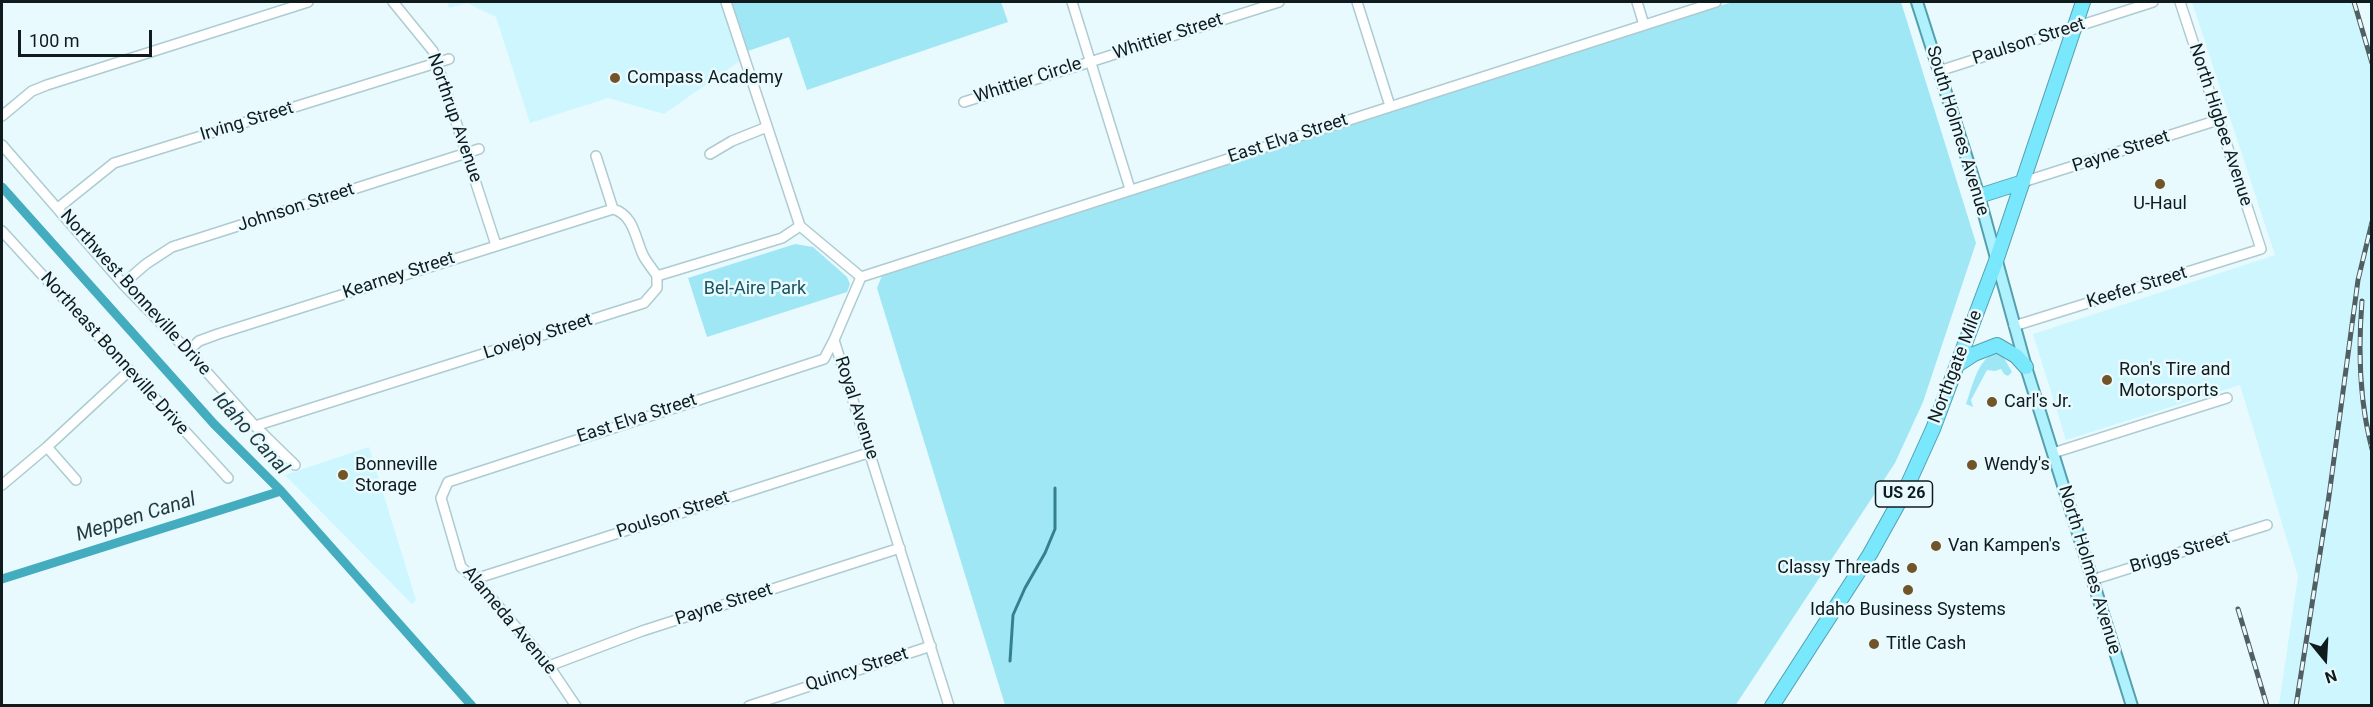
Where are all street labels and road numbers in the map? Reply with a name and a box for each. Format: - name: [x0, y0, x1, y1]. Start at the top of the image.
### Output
- street label: Whittier Street: [1110, 9, 1226, 65]
- street label: Paulson Street: [1970, 14, 2088, 70]
- street label: North Higbee Avenue: [2183, 41, 2257, 209]
- street label: South Holmes Avenue: [1921, 43, 1993, 219]
- street label: Northrup Avenue: [422, 51, 486, 185]
- street label: Whittier Circle: [971, 53, 1085, 109]
- street label: Irving Street: [198, 98, 296, 146]
- street label: East Elva Street: [1225, 109, 1351, 169]
- street label: Payne Street: [2070, 126, 2172, 178]
- street label: Johnson Street: [235, 179, 357, 237]
- street label: Northwest Bonneville Drive: [55, 206, 215, 380]
- street label: Kearney Street: [340, 248, 458, 304]
- street label: Keefer Street: [2084, 262, 2190, 314]
- street label: Northeast Bonneville Drive: [35, 268, 193, 440]
- street label: Northgate Mile: [1925, 307, 1987, 427]
- street label: Lovejoy Street: [481, 309, 595, 365]
- street label: Royal Avenue: [829, 354, 883, 462]
- street label: East Elva Street: [574, 389, 700, 449]
- road number: US 26: [1876, 481, 1932, 507]
- street label: North Holmes Avenue: [2053, 483, 2125, 657]
- street label: Poulson Street: [614, 487, 732, 543]
- street label: Briggs Street: [2128, 528, 2232, 578]
- street label: Alameda Avenue: [457, 563, 561, 679]
- street label: Payne Street: [673, 579, 775, 631]
- street label: Quincy Street: [803, 643, 911, 697]

